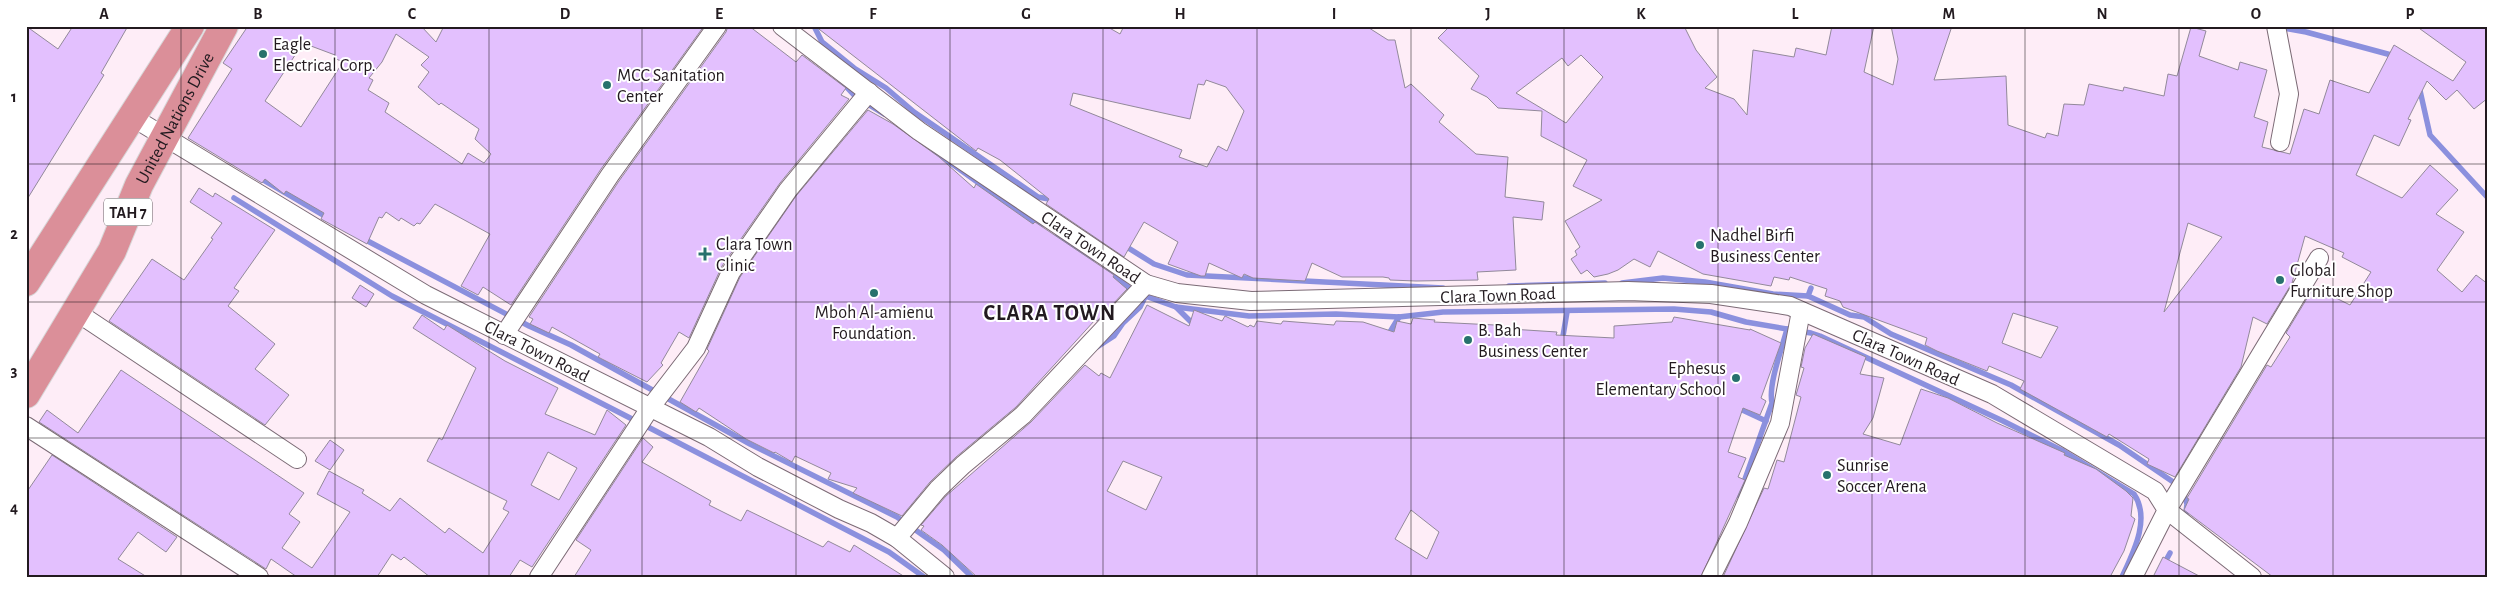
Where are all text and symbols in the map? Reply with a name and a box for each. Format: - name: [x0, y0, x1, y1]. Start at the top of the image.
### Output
- text: A: [99, 6, 109, 22]
- text: B: [253, 6, 263, 22]
- text: C: [408, 6, 417, 22]
- text: D: [560, 6, 571, 22]
- text: E: [715, 6, 723, 22]
- text: F: [869, 6, 877, 22]
- text: G: [1021, 6, 1031, 22]
- text: H: [1174, 6, 1186, 22]
- text: I: [1332, 6, 1336, 22]
- text: J: [1485, 6, 1491, 22]
- text: K: [1636, 6, 1646, 22]
- text: L: [1792, 6, 1799, 22]
- text: M: [1943, 6, 1955, 22]
- text: N: [2096, 6, 2108, 22]
- text: O: [2251, 6, 2261, 22]
- text: P: [2406, 6, 2415, 22]
- place label: Eagle Electrical Corp.: [273, 36, 376, 75]
- marker: Eagle Electrical Corp.: [257, 48, 269, 60]
- street label: United Nations Drive: [133, 50, 218, 187]
- place label: MCC Sanitation Center: [617, 67, 725, 106]
- marker: MCC Sanitation Center: [601, 79, 613, 91]
- text: 1: [11, 89, 17, 105]
- road number: TAH 7: [104, 198, 152, 226]
- street label: Clara Town Road: [1038, 208, 1143, 288]
- text: 2: [10, 226, 18, 242]
- place label: Nadhel Birfi Business Center: [1710, 227, 1820, 266]
- place label: Clara Town Clinic: [716, 236, 793, 275]
- marker: Nadhel Birfi Business Center: [1694, 239, 1706, 251]
- marker: Clara Town Clinic: [698, 247, 712, 261]
- place label: Global Furniture Shop: [2290, 262, 2393, 301]
- marker: Global Furniture Shop: [2274, 274, 2286, 286]
- street label: Clara Town Road: [1440, 285, 1556, 307]
- marker: Mboh Al-amienu Foundation.: [868, 287, 880, 299]
- district label: CLARA TOWN: [984, 302, 1116, 324]
- place label: Mboh Al-amienu Foundation.: [815, 304, 933, 343]
- street label: Clara Town Road: [481, 318, 592, 386]
- place label: B. Bah Business Center: [1478, 322, 1588, 361]
- street label: Clara Town Road: [1849, 326, 1962, 390]
- marker: B. Bah Business Center: [1462, 334, 1474, 346]
- place label: Ephesus Elementary School: [1596, 360, 1726, 399]
- text: 3: [11, 363, 18, 379]
- marker: Ephesus Elementary School: [1730, 372, 1742, 384]
- place label: Sunrise Soccer Arena: [1837, 457, 1927, 496]
- marker: Sunrise Soccer Arena: [1821, 469, 1833, 481]
- text: 4: [10, 500, 18, 516]

